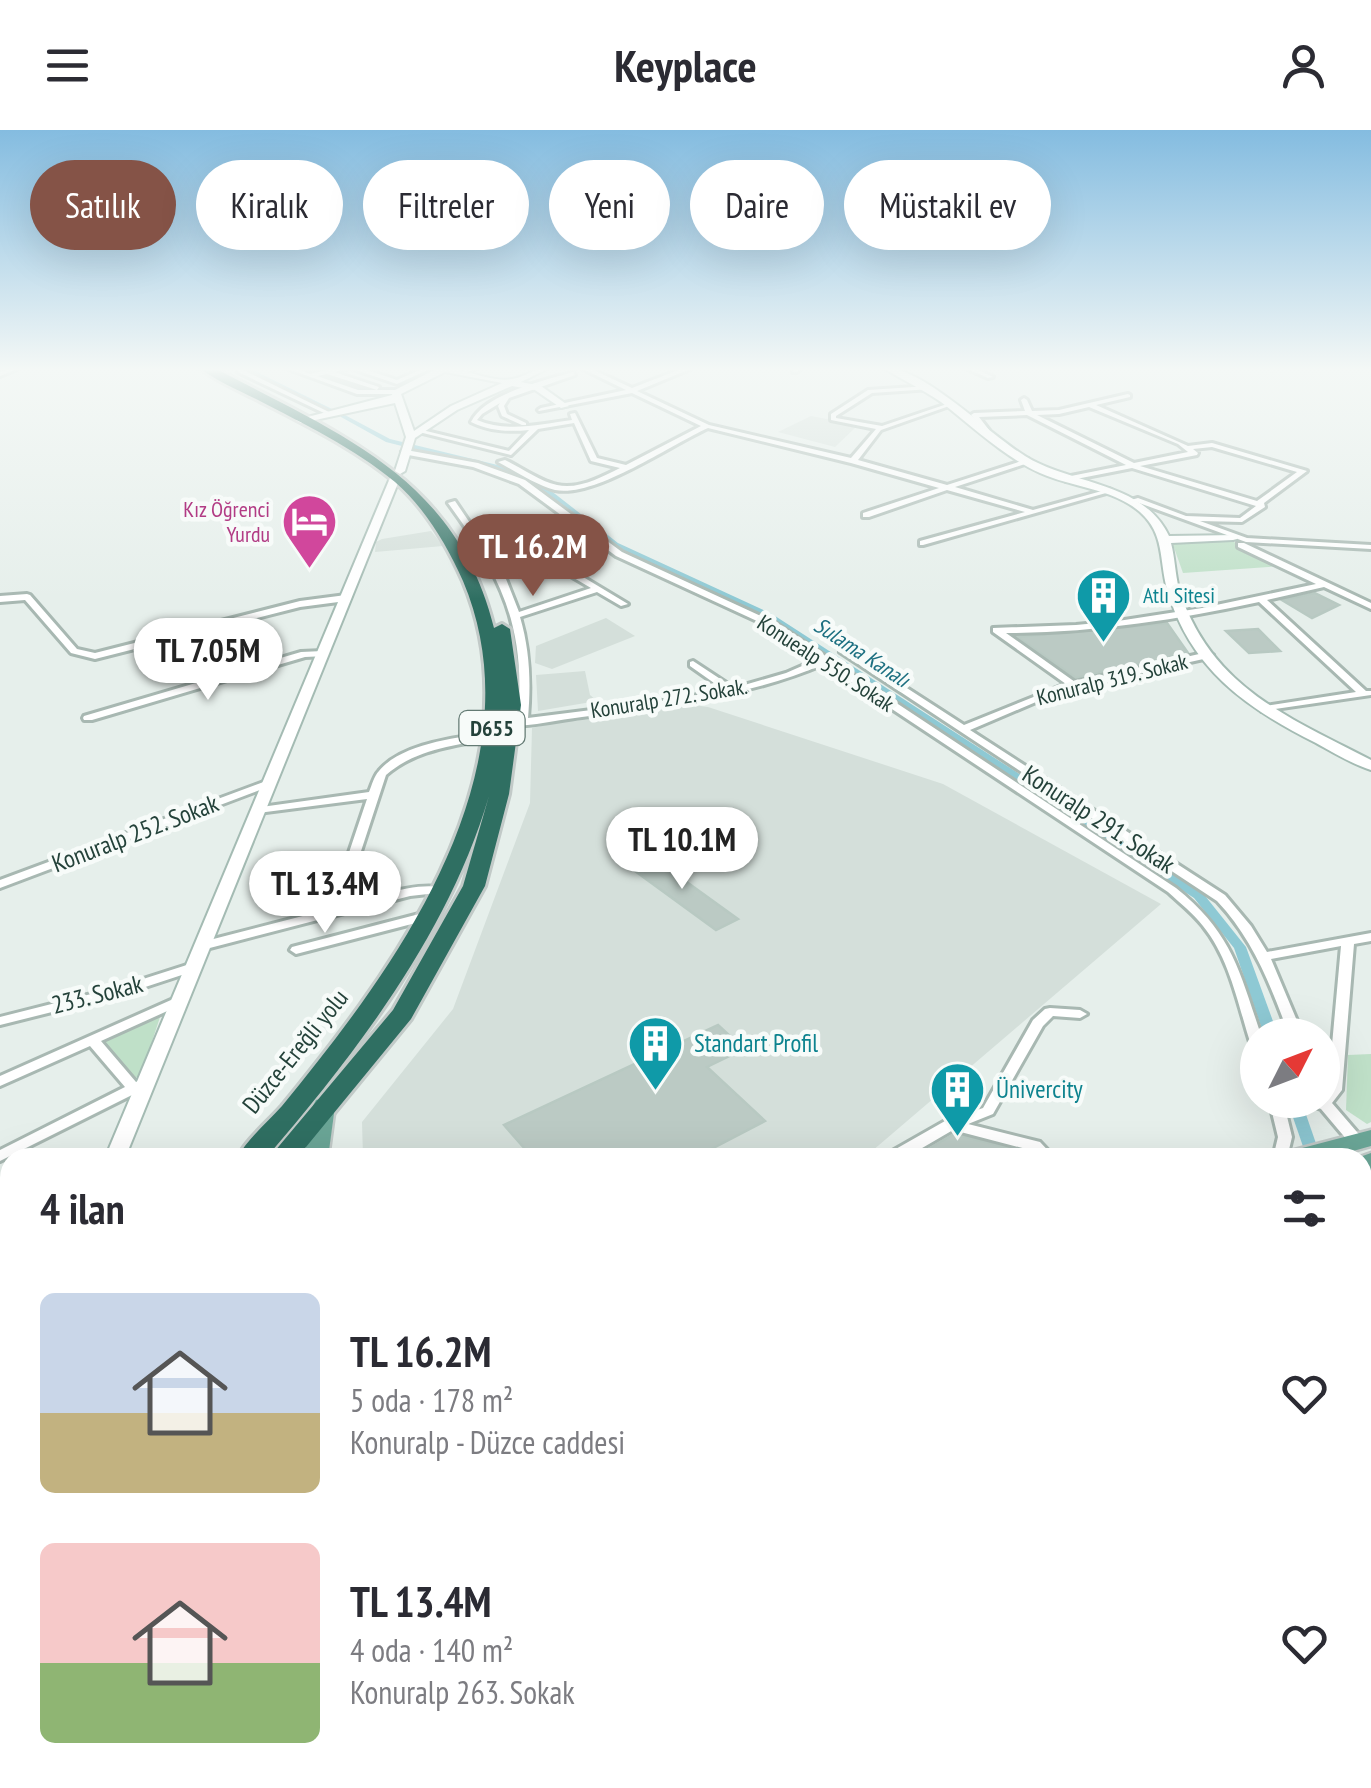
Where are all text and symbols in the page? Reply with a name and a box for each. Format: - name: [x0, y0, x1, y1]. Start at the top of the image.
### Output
- text: Keyplace: [614, 36, 757, 94]
- icon: menu: [40, 38, 95, 93]
- icon: person: [1276, 38, 1331, 93]
- chip: Satılık: [30, 160, 176, 250]
- chip: Kiralık: [196, 160, 343, 250]
- chip: Filtreler: [363, 160, 529, 250]
- chip: Yeni: [549, 160, 670, 250]
- chip: Daire: [690, 160, 824, 250]
- chip: Müstakil ev: [844, 160, 1051, 250]
- hotel icon: Kız Öğrenci Yurdu: [279, 492, 339, 571]
- place label: Kız Öğrenci Yurdu: [183, 495, 270, 548]
- pin: TL 16.2M: [430, 514, 636, 599]
- text: TL 16.2M: [479, 525, 587, 567]
- building icon: Atlı Sitesi: [1074, 565, 1134, 644]
- place label: Atlı Sitesi: [1143, 581, 1215, 609]
- street label: Konuealp 550. Sokak: [752, 608, 900, 718]
- water label: Sulama Kanalı: [809, 611, 916, 694]
- pin: TL 7.05M: [105, 618, 311, 703]
- text: TL 7.05M: [156, 629, 260, 671]
- street label: Konuralp 319. Sokak: [1034, 647, 1191, 711]
- street label: Konuralp 272. Sokak.: [589, 672, 750, 724]
- road number: D655: [460, 711, 524, 745]
- street label: Konuralp 291. Sokak: [1017, 758, 1182, 880]
- street label: Konuralp 252. Sokak: [47, 786, 223, 879]
- pin: TL 10.1M: [579, 807, 785, 892]
- text: TL 10.1M: [628, 818, 736, 860]
- pin: TL 13.4M: [222, 851, 428, 936]
- text: TL 13.4M: [271, 862, 379, 904]
- street label: 233. Sokak: [48, 967, 146, 1021]
- street label: Düzce-Ereğli yolu: [235, 982, 355, 1120]
- building icon: Standart Profil: [625, 1013, 685, 1092]
- north arrow: [1240, 1018, 1340, 1118]
- map controls: [1240, 1018, 1340, 1118]
- place label: Standart Profil: [694, 1027, 818, 1059]
- building icon: Ünivercity: [927, 1059, 987, 1138]
- place label: Ünivercity: [996, 1073, 1083, 1105]
- text: 4 ilan: [40, 1181, 125, 1236]
- icon: filters: [1277, 1181, 1332, 1236]
- text: TL 16.2M: [350, 1324, 492, 1379]
- icon: home: [120, 1333, 240, 1453]
- icon: heart: [1277, 1366, 1332, 1421]
- text: 5 oda · 178 m²: [350, 1379, 513, 1421]
- text: Konuralp - Düzce caddesi: [350, 1421, 625, 1463]
- text: TL 13.4M: [350, 1574, 492, 1629]
- icon: home: [120, 1583, 240, 1703]
- icon: heart: [1277, 1616, 1332, 1671]
- text: 4 oda · 140 m²: [350, 1629, 513, 1671]
- text: Konuralp 263. Sokak: [350, 1671, 575, 1713]

